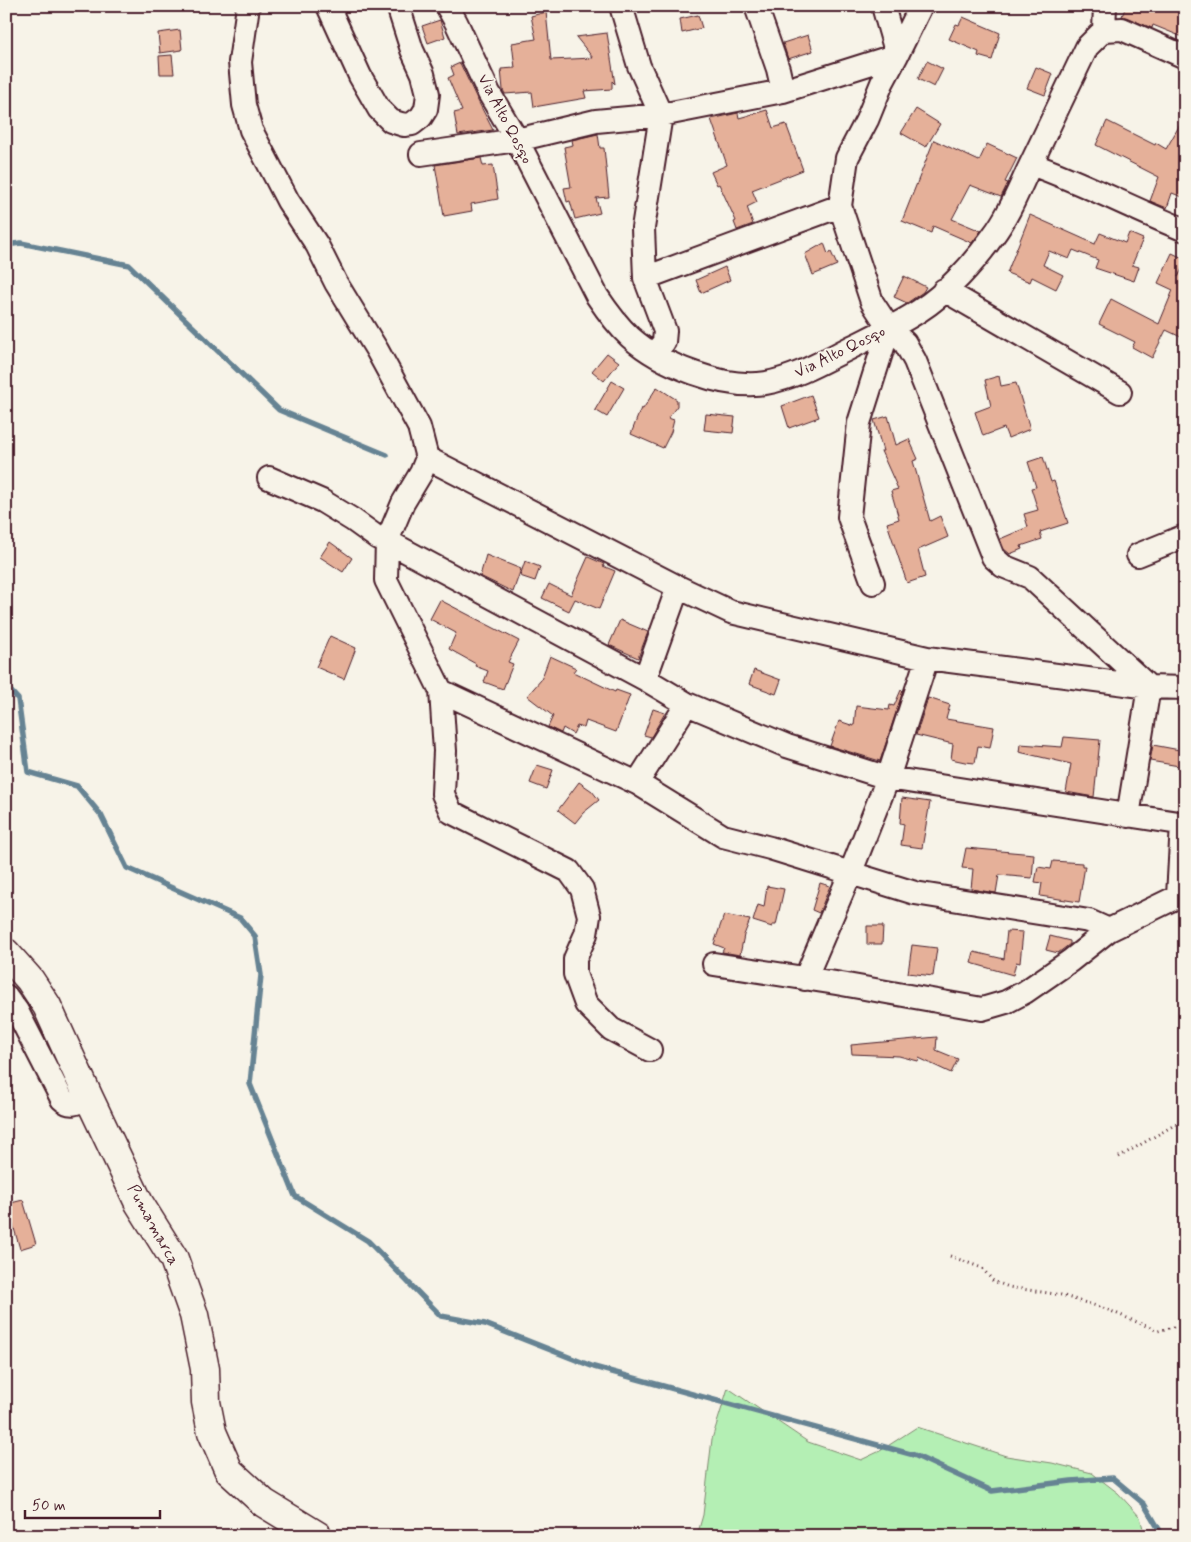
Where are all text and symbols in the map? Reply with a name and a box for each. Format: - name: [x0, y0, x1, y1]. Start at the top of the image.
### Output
- street label: Via Alto Qosqo: [473, 70, 537, 168]
- street label: Via Alto Qosqo: [791, 321, 889, 383]
- street label: Pumamarca: [122, 1181, 184, 1269]
- scale bar: [25, 1487, 160, 1519]
- text: 50 m: [32, 1496, 66, 1516]

